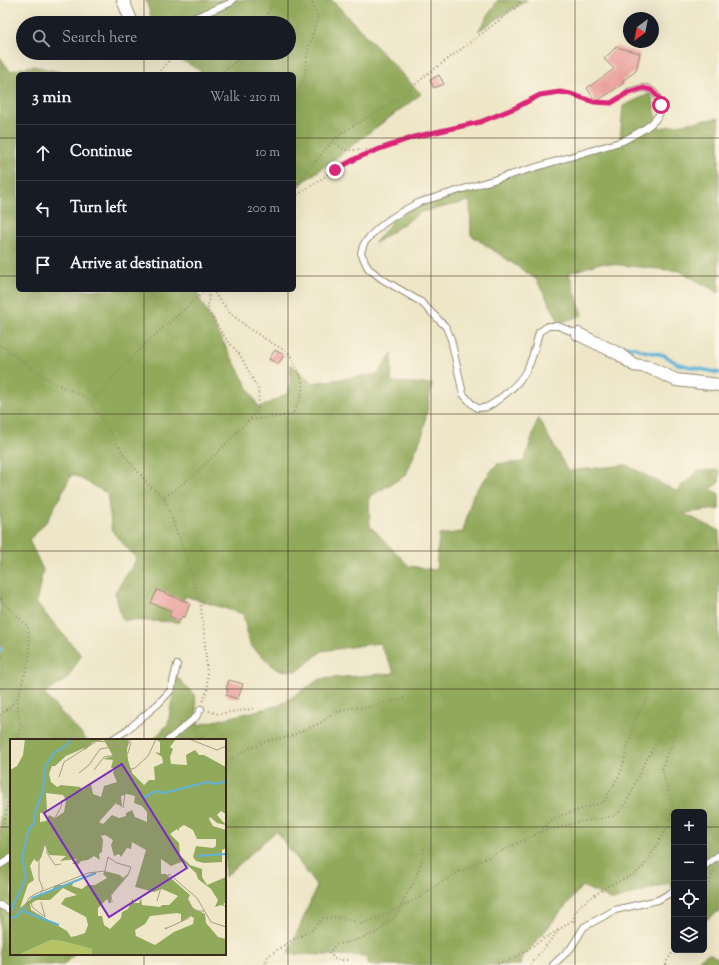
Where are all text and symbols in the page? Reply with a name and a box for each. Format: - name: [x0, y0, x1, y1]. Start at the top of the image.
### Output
- north arrow: [623, 12, 659, 48]
- search box: [16, 16, 296, 60]
- icon: search: [30, 27, 52, 49]
- text: Search here: [62, 28, 137, 49]
- text: 3 min: [32, 86, 71, 110]
- text: Walk · 210 m: [210, 89, 280, 107]
- route start: [652, 96, 670, 114]
- icon: ahead: [32, 142, 54, 164]
- text: Continue: [70, 142, 132, 163]
- text: 10 m: [255, 144, 280, 162]
- route end: [326, 161, 344, 179]
- icon: left: [32, 198, 54, 220]
- text: Turn left: [70, 198, 127, 219]
- text: 200 m: [247, 200, 280, 218]
- icon: arrive: [32, 254, 54, 276]
- text: Arrive at destination: [70, 254, 203, 275]
- inset map: [10, 739, 226, 955]
- map controls: [671, 809, 707, 953]
- button: +: [671, 809, 707, 845]
- button: −: [671, 845, 707, 881]
- button: locate: [671, 881, 707, 917]
- button: layers: [671, 917, 707, 953]

